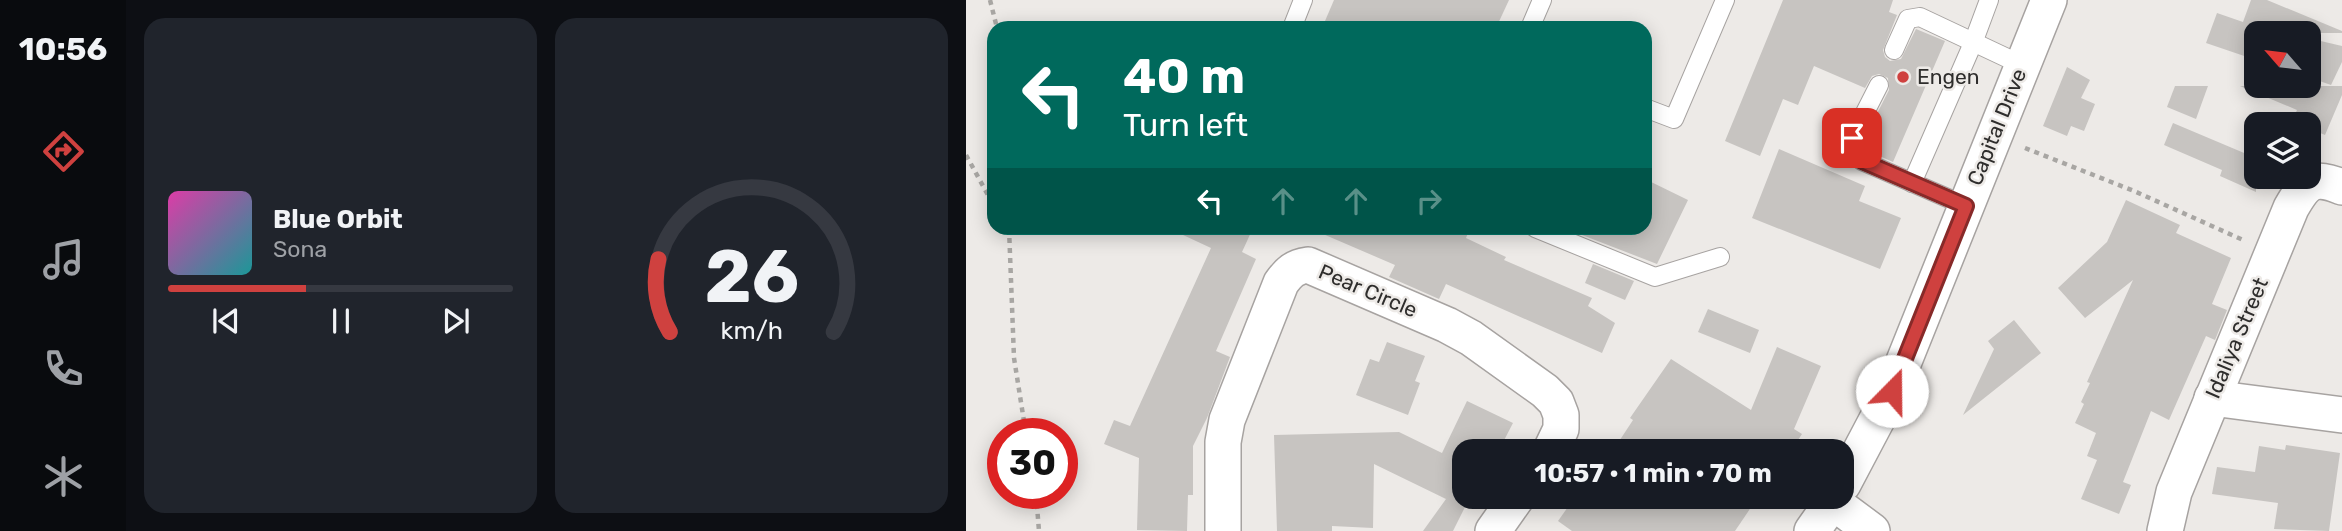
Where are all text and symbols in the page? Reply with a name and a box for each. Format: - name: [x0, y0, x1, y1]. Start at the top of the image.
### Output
- north arrow: [2244, 21, 2320, 98]
- map controls: [2244, 21, 2321, 189]
- text: 10:56: [19, 30, 107, 68]
- text: 40 m: [1123, 47, 1245, 105]
- icon: left: [1008, 49, 1099, 140]
- place label: Engen: [1917, 64, 1979, 89]
- street label: Capital Drive: [1962, 65, 2031, 189]
- marker: Engen: [1895, 69, 1911, 85]
- text: Turn left: [1123, 106, 1248, 144]
- pin: [1822, 108, 1882, 168]
- button: layers: [2244, 112, 2321, 189]
- icon: arrive: [1833, 119, 1871, 157]
- icon: directions: [39, 127, 88, 176]
- icon: left: [1191, 182, 1229, 220]
- icon: ahead: [1264, 182, 1302, 220]
- icon: ahead: [1337, 182, 1375, 220]
- icon: right: [1410, 182, 1448, 220]
- text: Blue Orbit: [273, 204, 403, 235]
- text: 26: [704, 234, 799, 320]
- icon: music: [39, 235, 88, 284]
- text: Sona: [273, 235, 327, 263]
- street label: Pear Circle: [1315, 259, 1421, 322]
- street label: Idaliya Street: [2200, 274, 2273, 402]
- icon: previous: [207, 302, 245, 340]
- icon: pause: [322, 302, 360, 340]
- icon: next: [437, 302, 475, 340]
- text: km/h: [720, 315, 783, 344]
- icon: phone: [39, 344, 88, 393]
- position arrow: [1855, 354, 1929, 428]
- speed limit sign: 30: [987, 418, 1078, 509]
- icon: climate: [39, 452, 88, 501]
- text: 10:57 · 1 min · 70 m: [1534, 458, 1772, 489]

